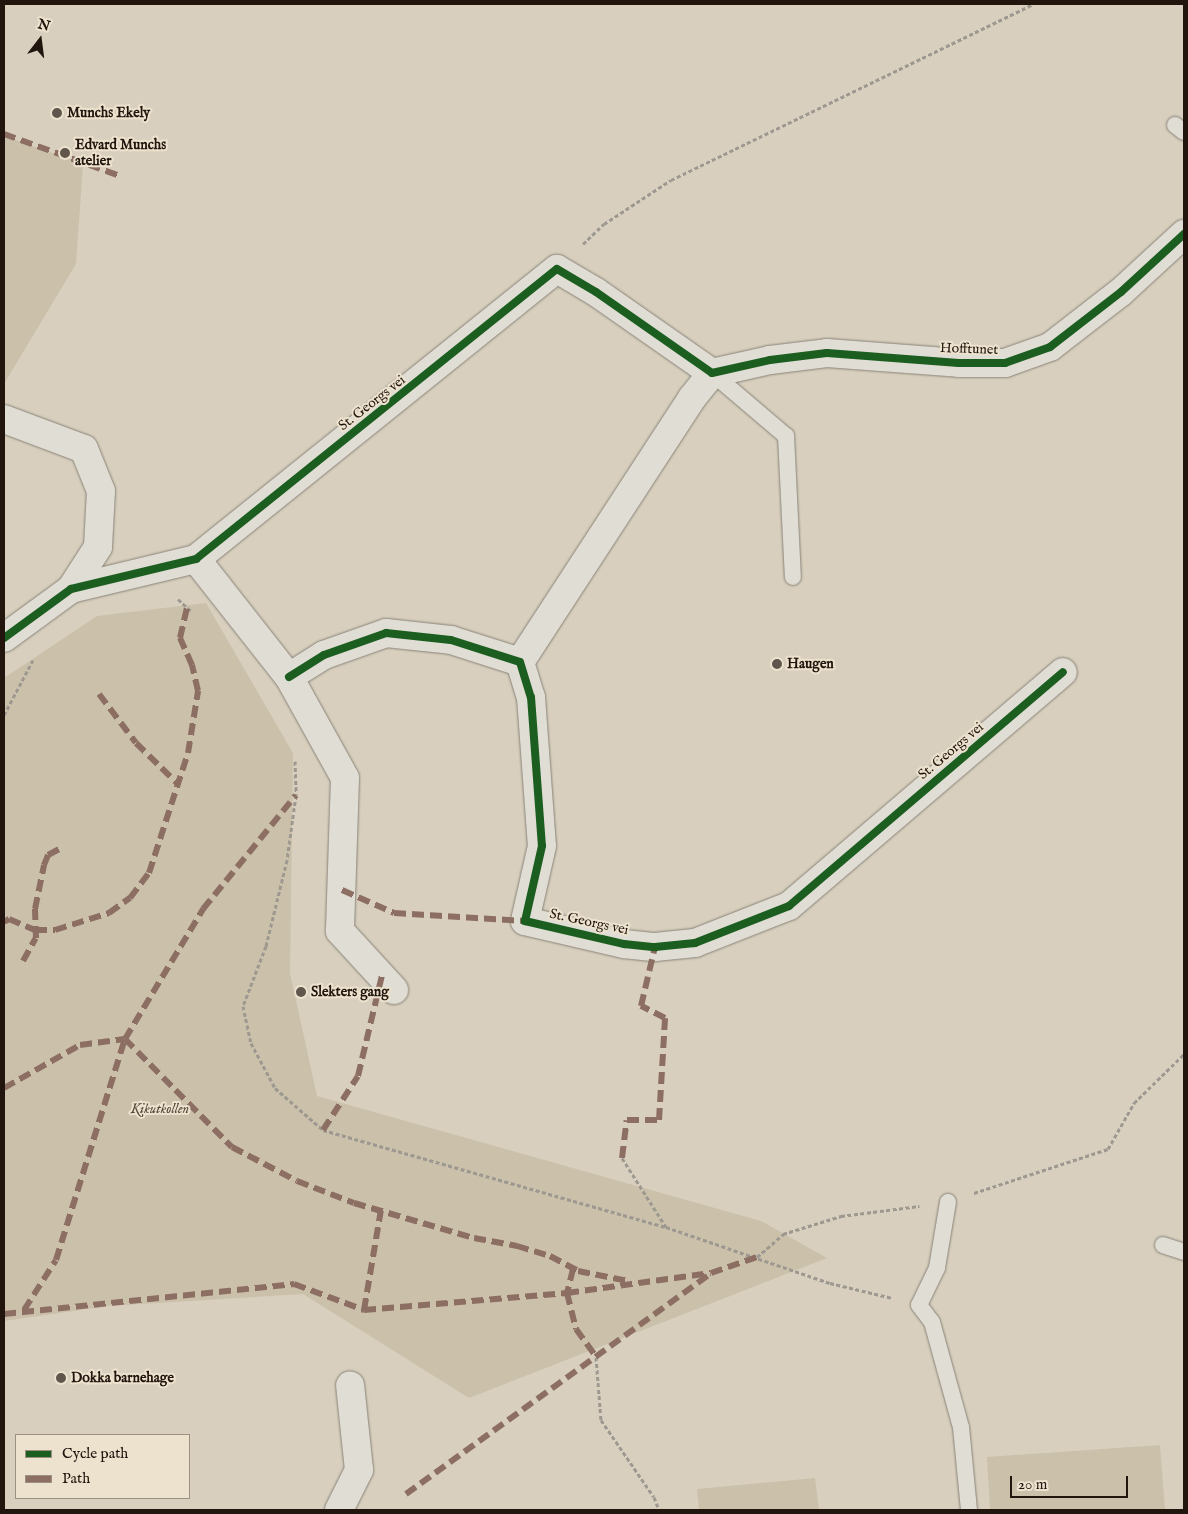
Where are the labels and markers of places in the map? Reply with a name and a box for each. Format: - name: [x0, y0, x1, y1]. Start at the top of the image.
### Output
- place label: Munchs Ekely: [67, 105, 150, 121]
- marker: Munchs Ekely: [51, 107, 63, 119]
- place label: Edvard Munchs atelier: [75, 137, 166, 170]
- marker: Edvard Munchs atelier: [59, 147, 71, 159]
- place label: Haugen: [787, 656, 834, 672]
- marker: Haugen: [771, 658, 783, 670]
- place label: Slekters gang: [311, 984, 389, 1000]
- marker: Slekters gang: [295, 986, 307, 998]
- place label: Dokka barnehage: [71, 1370, 174, 1386]
- marker: Dokka barnehage: [55, 1372, 67, 1384]

